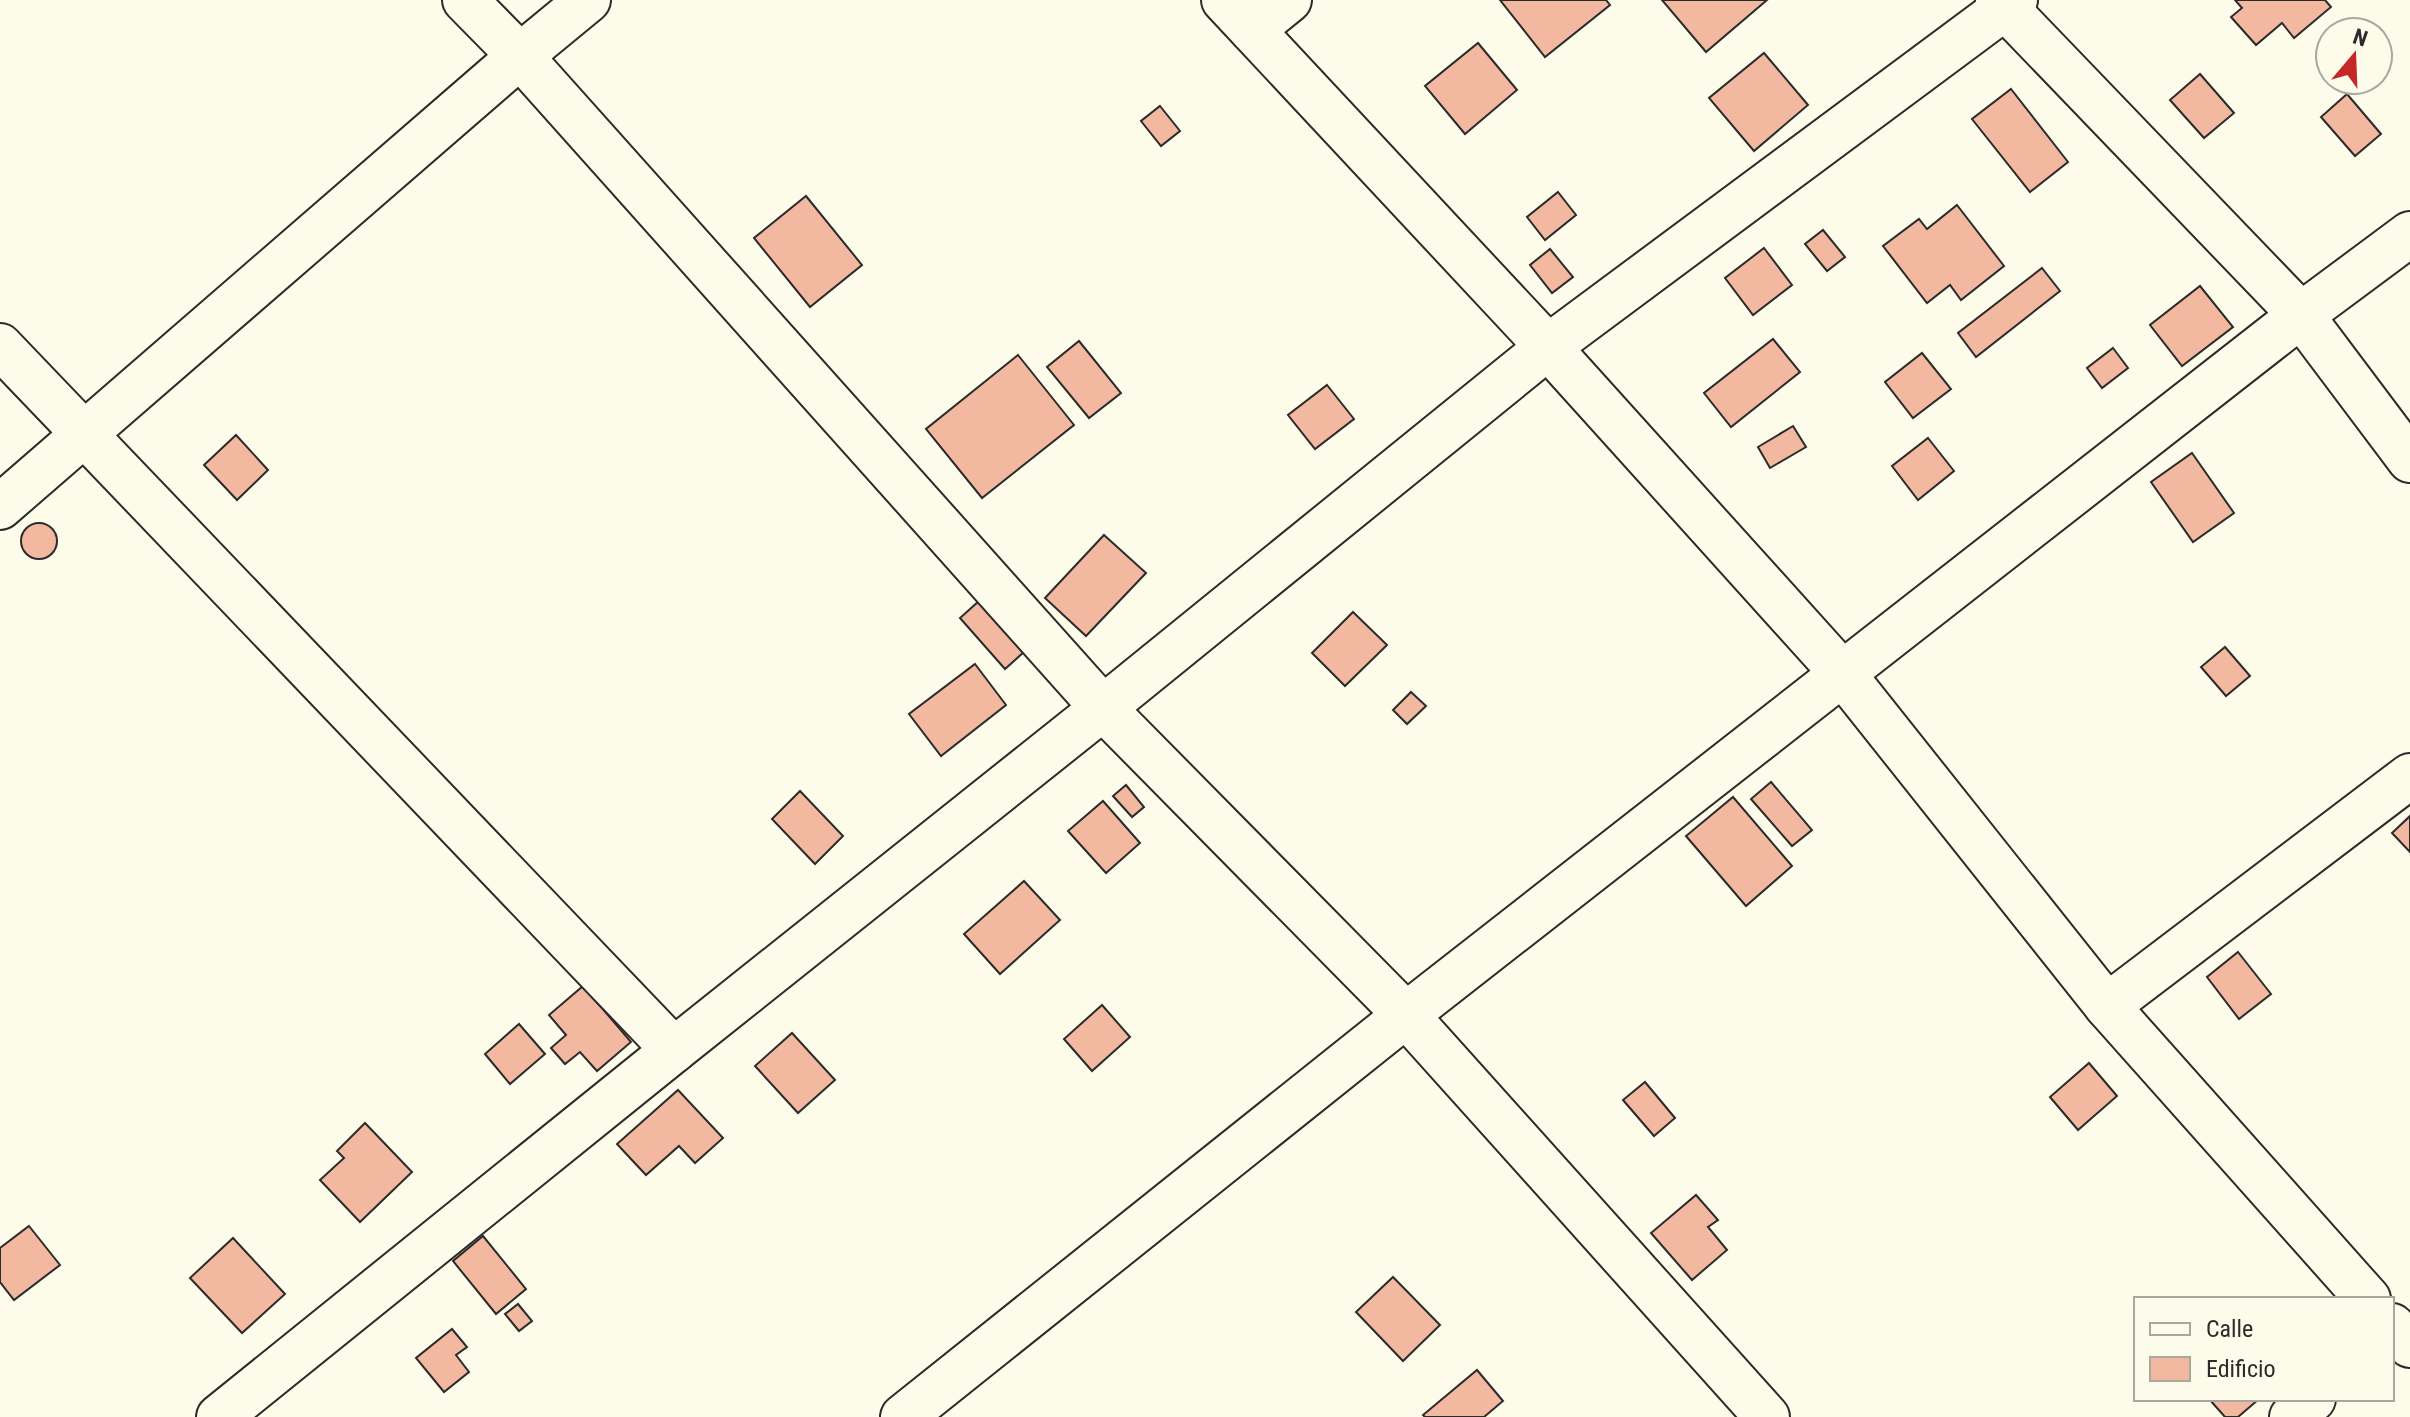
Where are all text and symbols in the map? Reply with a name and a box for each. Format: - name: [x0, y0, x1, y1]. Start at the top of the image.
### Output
- north arrow: [2314, 16, 2394, 96]
- text: N: [2350, 24, 2371, 52]
- legend: [2134, 1297, 2394, 1401]
- text: Calle: [2206, 1315, 2253, 1343]
- text: Edificio: [2206, 1355, 2276, 1383]

